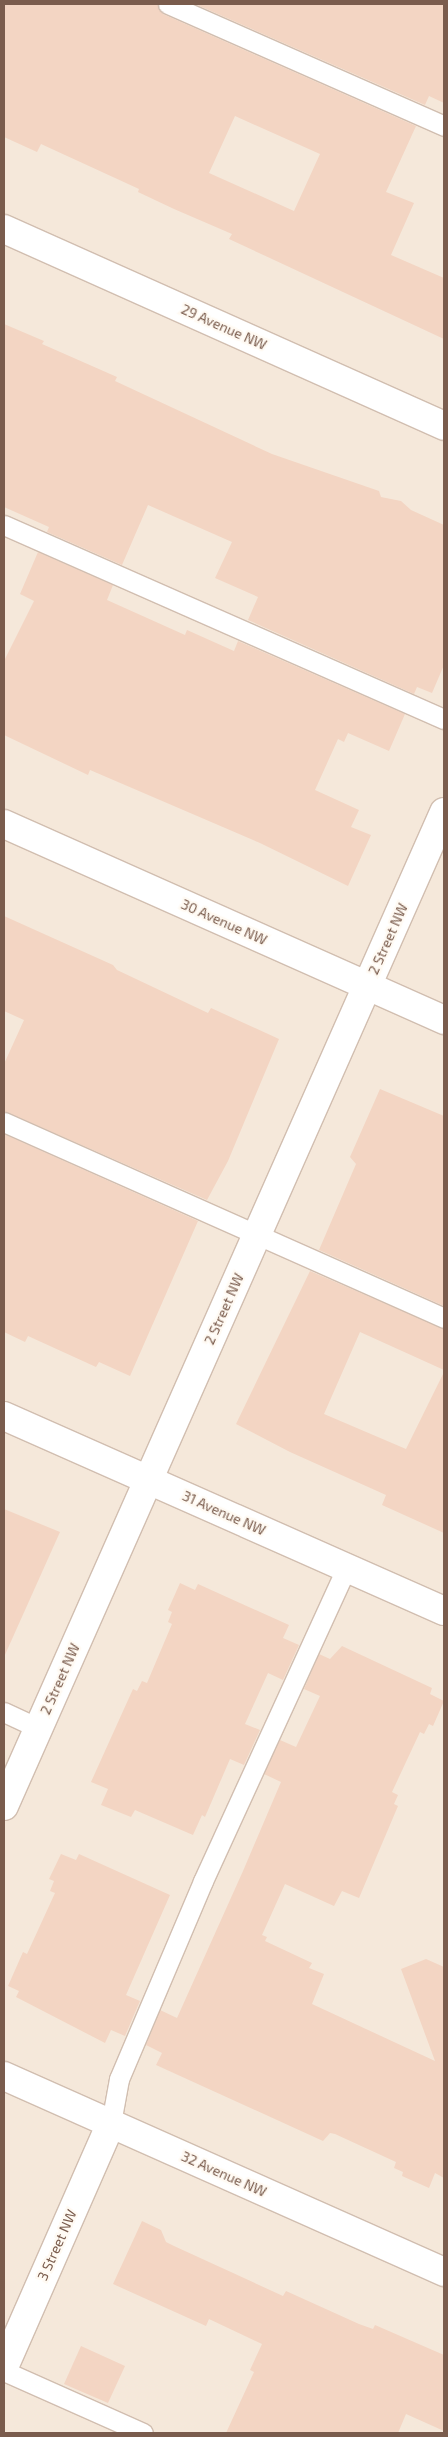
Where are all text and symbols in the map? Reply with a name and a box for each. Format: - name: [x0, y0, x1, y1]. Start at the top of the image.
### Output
- street label: 29 Avenue NW: [178, 301, 270, 353]
- street label: 30 Avenue NW: [178, 896, 270, 948]
- street label: 2 Street NW: [365, 901, 411, 977]
- street label: 2 Street NW: [201, 1271, 247, 1347]
- street label: 31 Avenue NW: [180, 1487, 268, 1539]
- street label: 2 Street NW: [37, 1641, 83, 1717]
- street label: 32 Avenue NW: [179, 2148, 269, 2200]
- street label: 3 Street NW: [34, 2207, 80, 2283]

